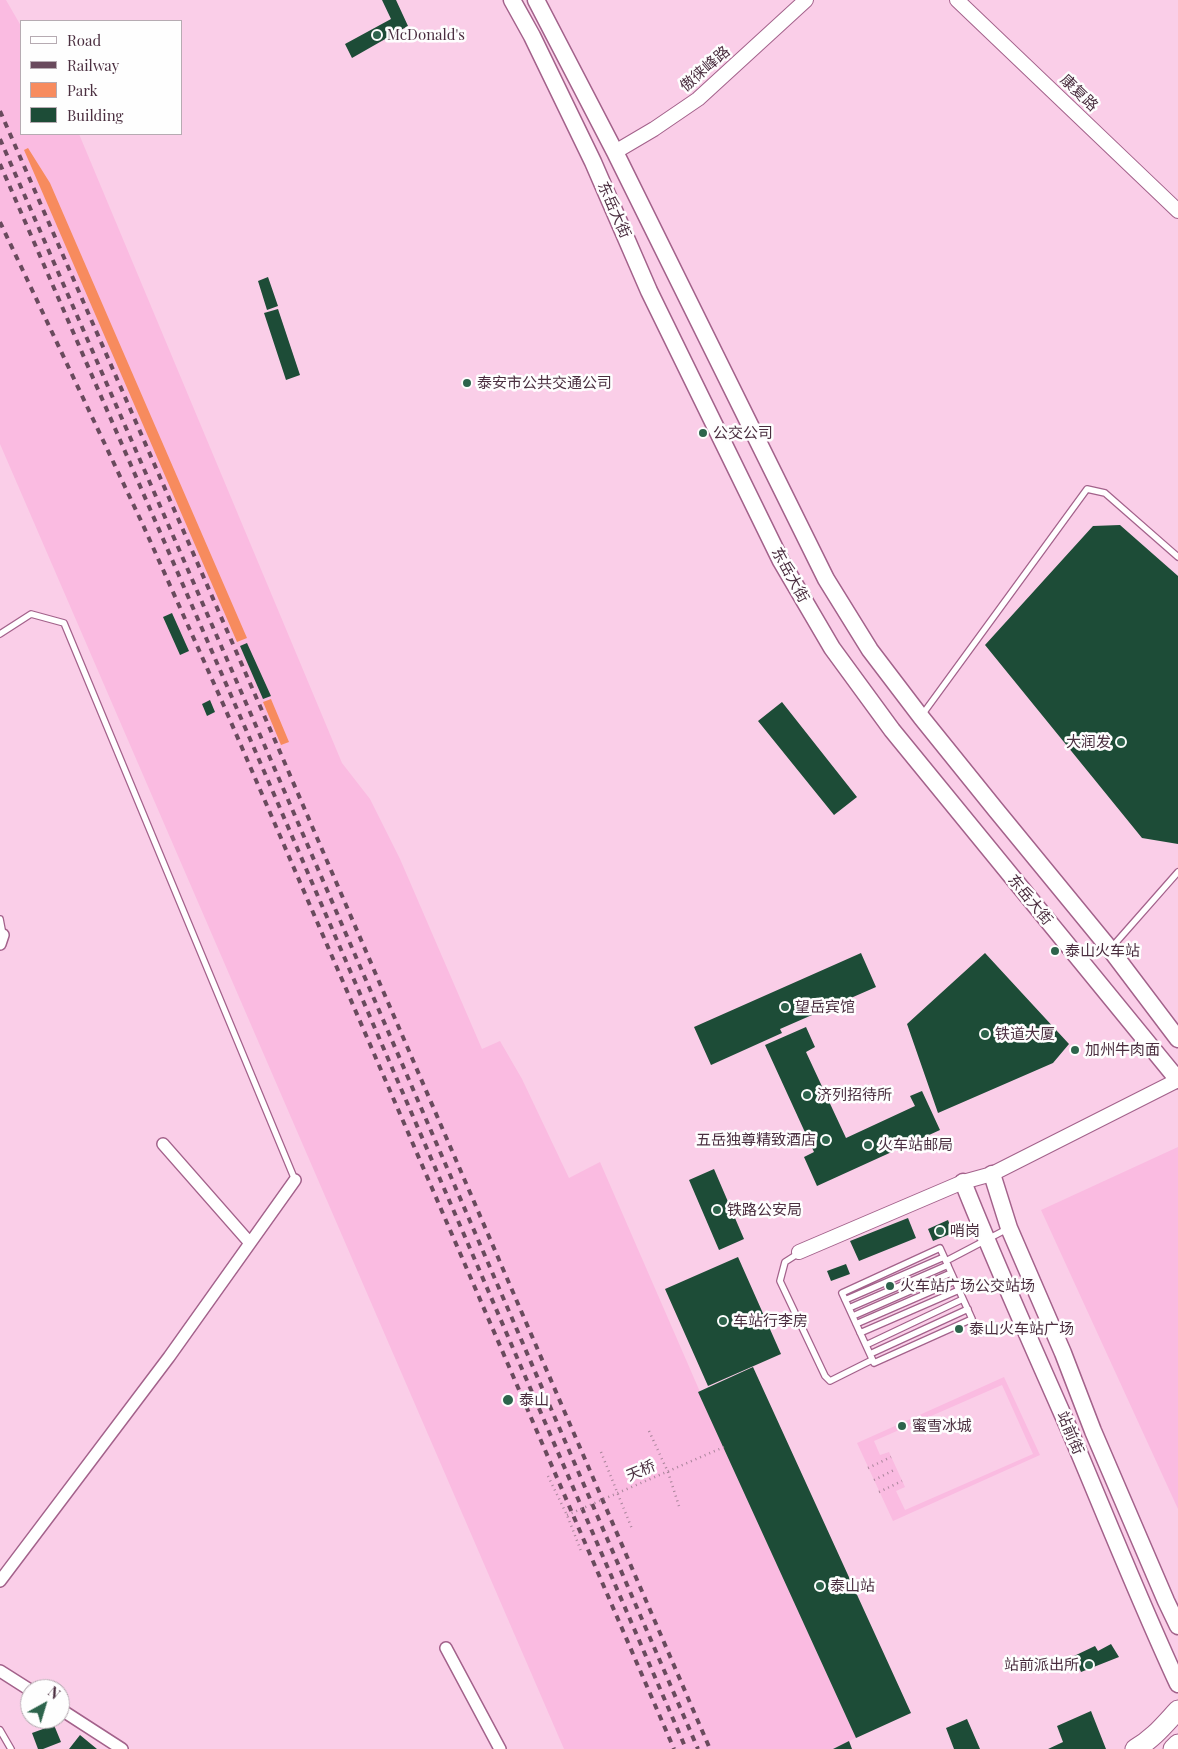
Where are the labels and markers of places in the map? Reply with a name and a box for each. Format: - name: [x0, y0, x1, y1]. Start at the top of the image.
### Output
- place label: McDonald's: [387, 26, 465, 44]
- marker: McDonald's: [371, 29, 383, 41]
- place label: 泰安市公共交通公司: [477, 374, 612, 392]
- marker: 泰安市公共交通公司: [461, 377, 473, 389]
- place label: 公交公司: [713, 424, 773, 442]
- marker: 公交公司: [697, 427, 709, 439]
- place label: 大润发: [1066, 733, 1111, 751]
- marker: 大润发: [1115, 736, 1127, 748]
- place label: 泰山火车站: [1065, 942, 1140, 960]
- marker: 泰山火车站: [1049, 945, 1061, 957]
- place label: 望岳宾馆: [795, 998, 855, 1016]
- marker: 望岳宾馆: [779, 1001, 791, 1013]
- place label: 铁道大厦: [995, 1025, 1055, 1043]
- marker: 铁道大厦: [979, 1028, 991, 1040]
- place label: 加州牛肉面: [1085, 1041, 1160, 1059]
- marker: 加州牛肉面: [1069, 1044, 1081, 1056]
- place label: 济列招待所: [817, 1086, 892, 1104]
- marker: 济列招待所: [801, 1089, 813, 1101]
- place label: 五岳独尊精致酒店: [696, 1131, 816, 1149]
- marker: 五岳独尊精致酒店: [820, 1134, 832, 1146]
- place label: 火车站邮局: [878, 1136, 953, 1154]
- marker: 火车站邮局: [862, 1139, 874, 1151]
- place label: 铁路公安局: [727, 1201, 802, 1219]
- marker: 铁路公安局: [711, 1204, 723, 1216]
- place label: 哨岗: [950, 1222, 980, 1240]
- marker: 哨岗: [934, 1225, 946, 1237]
- place label: 火车站广场公交站场: [900, 1277, 1035, 1295]
- marker: 火车站广场公交站场: [884, 1280, 896, 1292]
- place label: 车站行李房: [733, 1312, 808, 1330]
- marker: 车站行李房: [717, 1315, 729, 1327]
- place label: 泰山火车站广场: [969, 1320, 1074, 1338]
- marker: 泰山火车站广场: [953, 1323, 965, 1335]
- place label: 泰山: [519, 1391, 549, 1409]
- marker: 泰山: [501, 1393, 515, 1407]
- place label: 蜜雪冰城: [912, 1417, 972, 1435]
- marker: 蜜雪冰城: [896, 1420, 908, 1432]
- place label: 泰山站: [830, 1577, 875, 1595]
- marker: 泰山站: [814, 1580, 826, 1592]
- place label: 站前派出所: [1004, 1656, 1079, 1674]
- marker: 站前派出所: [1083, 1659, 1095, 1671]

